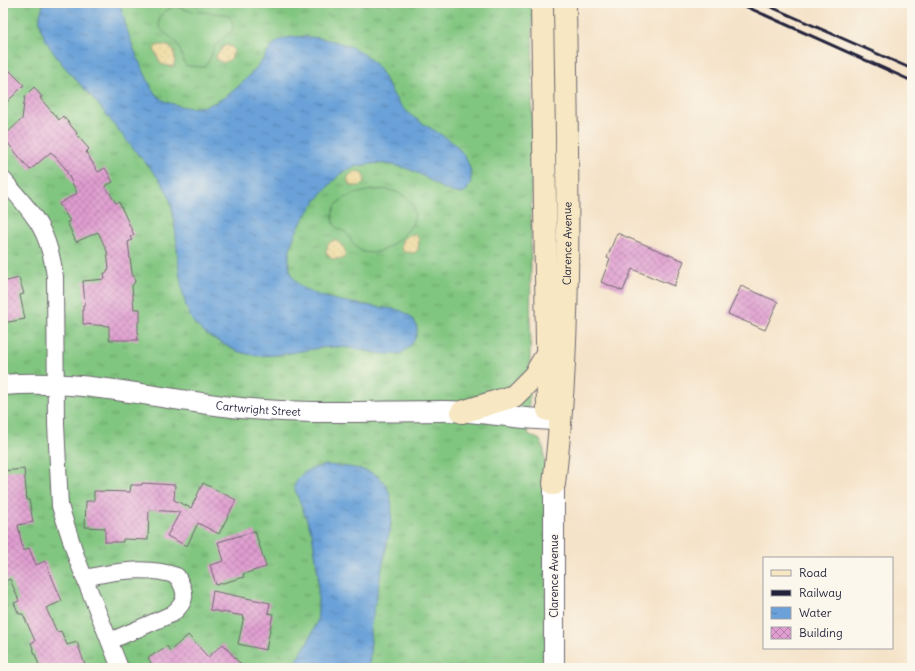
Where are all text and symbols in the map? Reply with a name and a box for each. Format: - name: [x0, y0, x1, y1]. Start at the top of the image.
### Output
- street label: Clarence Avenue: [560, 202, 574, 285]
- street label: Cartwright Street: [215, 398, 301, 419]
- street label: Clarence Avenue: [547, 534, 561, 618]
- legend: [763, 557, 893, 649]
- text: Road: [799, 565, 827, 580]
- text: Railway: [799, 585, 842, 600]
- text: Water: [799, 605, 832, 620]
- text: Building: [799, 625, 843, 640]

